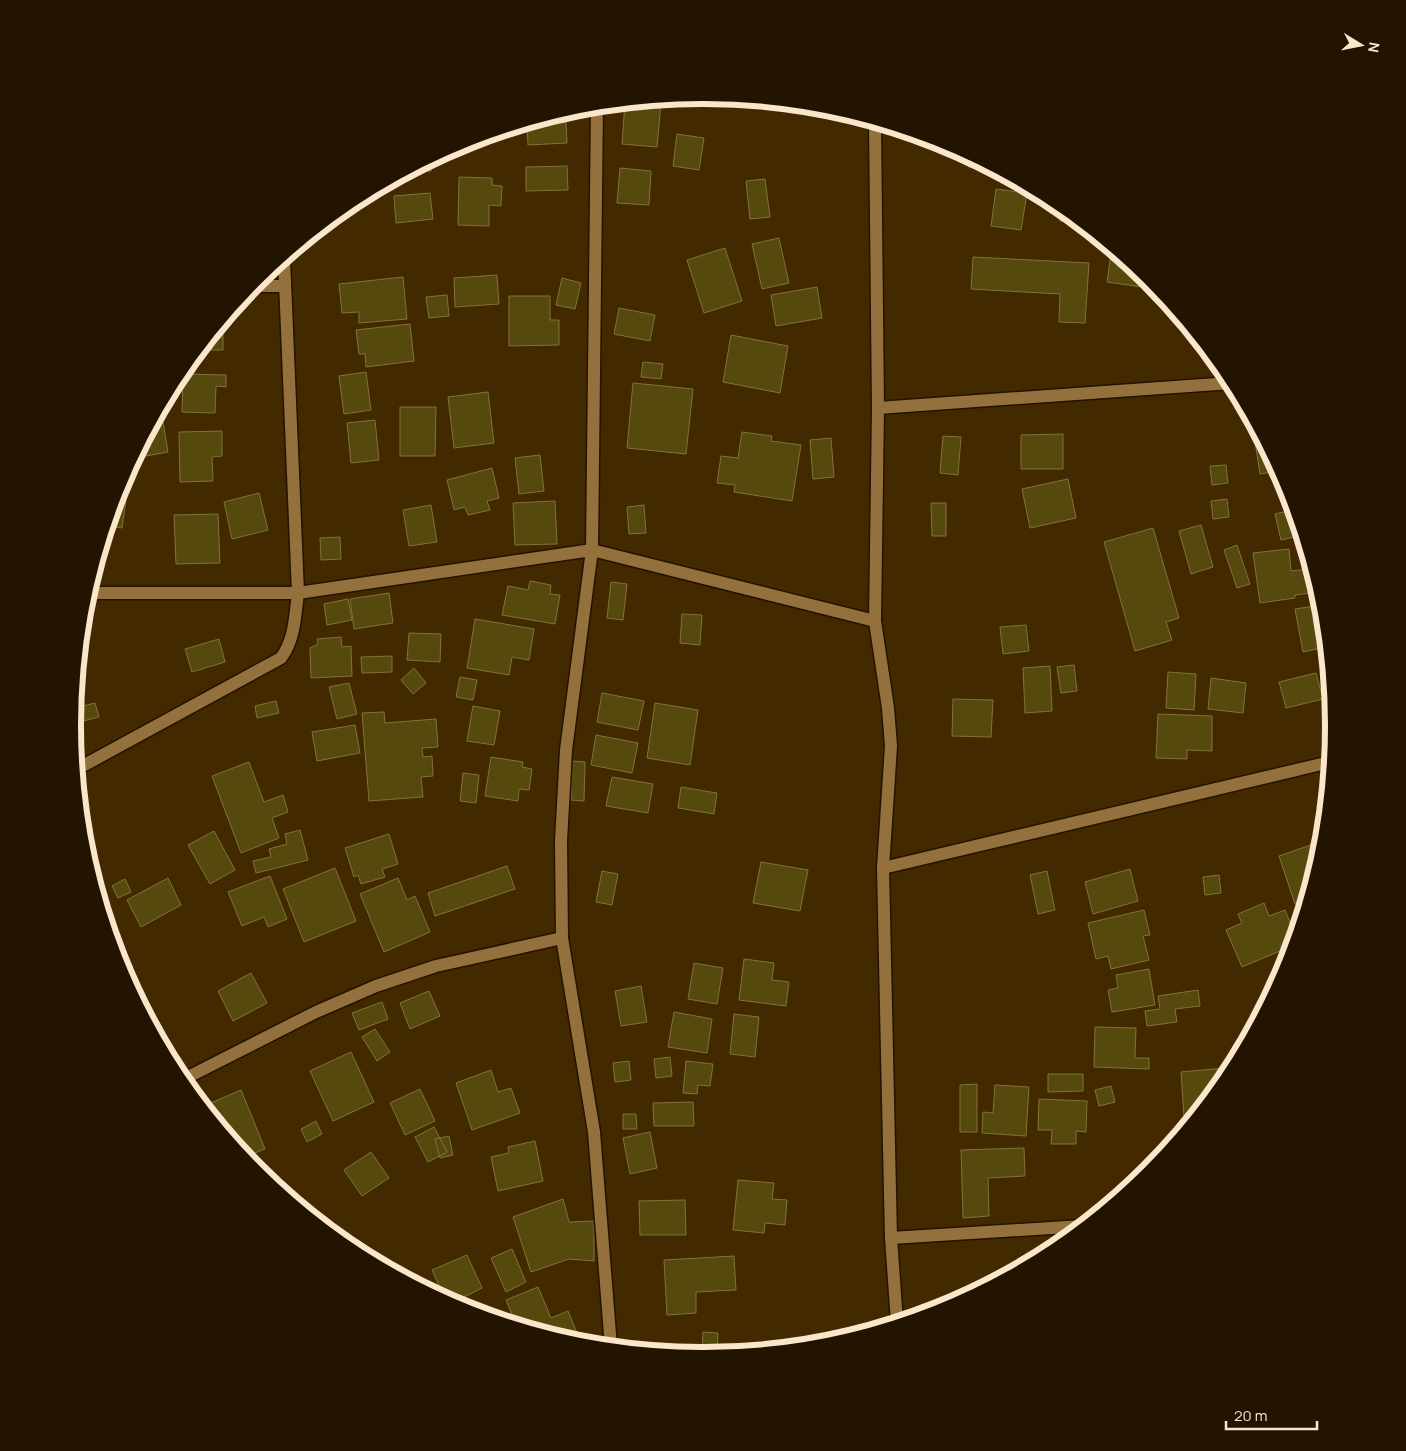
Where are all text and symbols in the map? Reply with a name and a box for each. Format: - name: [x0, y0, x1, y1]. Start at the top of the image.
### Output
- north arrow: [1336, 20, 1386, 70]
- text: N: [1364, 41, 1385, 54]
- scale bar: [1226, 1398, 1317, 1430]
- text: 20 m: [1234, 1405, 1267, 1426]

